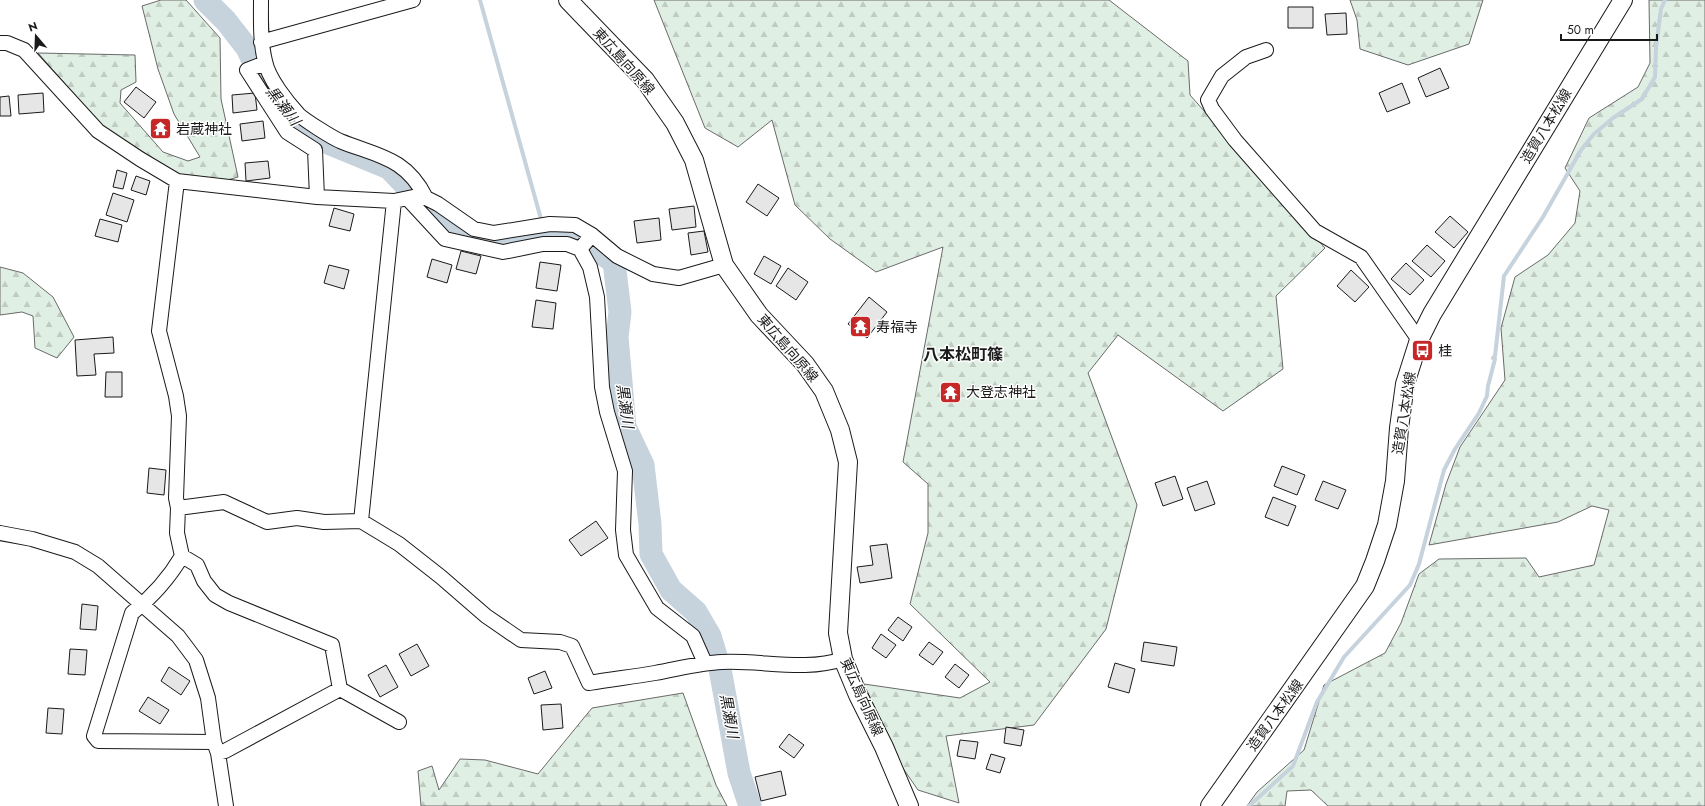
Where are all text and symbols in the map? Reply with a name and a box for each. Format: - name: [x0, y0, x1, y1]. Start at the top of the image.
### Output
- north arrow: [16, 16, 56, 56]
- scale bar: [1561, 16, 1657, 42]
- text: N: [26, 18, 39, 36]
- text: 50 m: [1567, 21, 1594, 39]
- street label: 東広島向原線: [588, 23, 660, 99]
- water label: 黒瀬川: [260, 81, 307, 132]
- street label: 造賀八本松線: [1516, 85, 1576, 167]
- temple icon: 岩蔵神社: [148, 116, 174, 142]
- place label: 岩蔵神社: [176, 119, 232, 139]
- street label: 東広島向原線: [753, 310, 823, 386]
- temple icon: 寿福寺: [848, 314, 874, 340]
- place label: 寿福寺: [876, 317, 918, 337]
- bus stop icon: 桂: [1410, 338, 1436, 364]
- place label: 桂: [1438, 341, 1452, 361]
- district label: 八本松町篠: [923, 343, 1003, 366]
- street label: 造賀八本松線: [1388, 370, 1420, 456]
- temple icon: 大登志神社: [938, 379, 964, 405]
- water label: 黒瀬川: [611, 382, 639, 432]
- place label: 大登志神社: [966, 382, 1036, 402]
- street label: 東広島向原線: [836, 655, 888, 739]
- street label: 造賀八本松線: [1242, 675, 1308, 755]
- water label: 黒瀬川: [714, 692, 744, 742]

